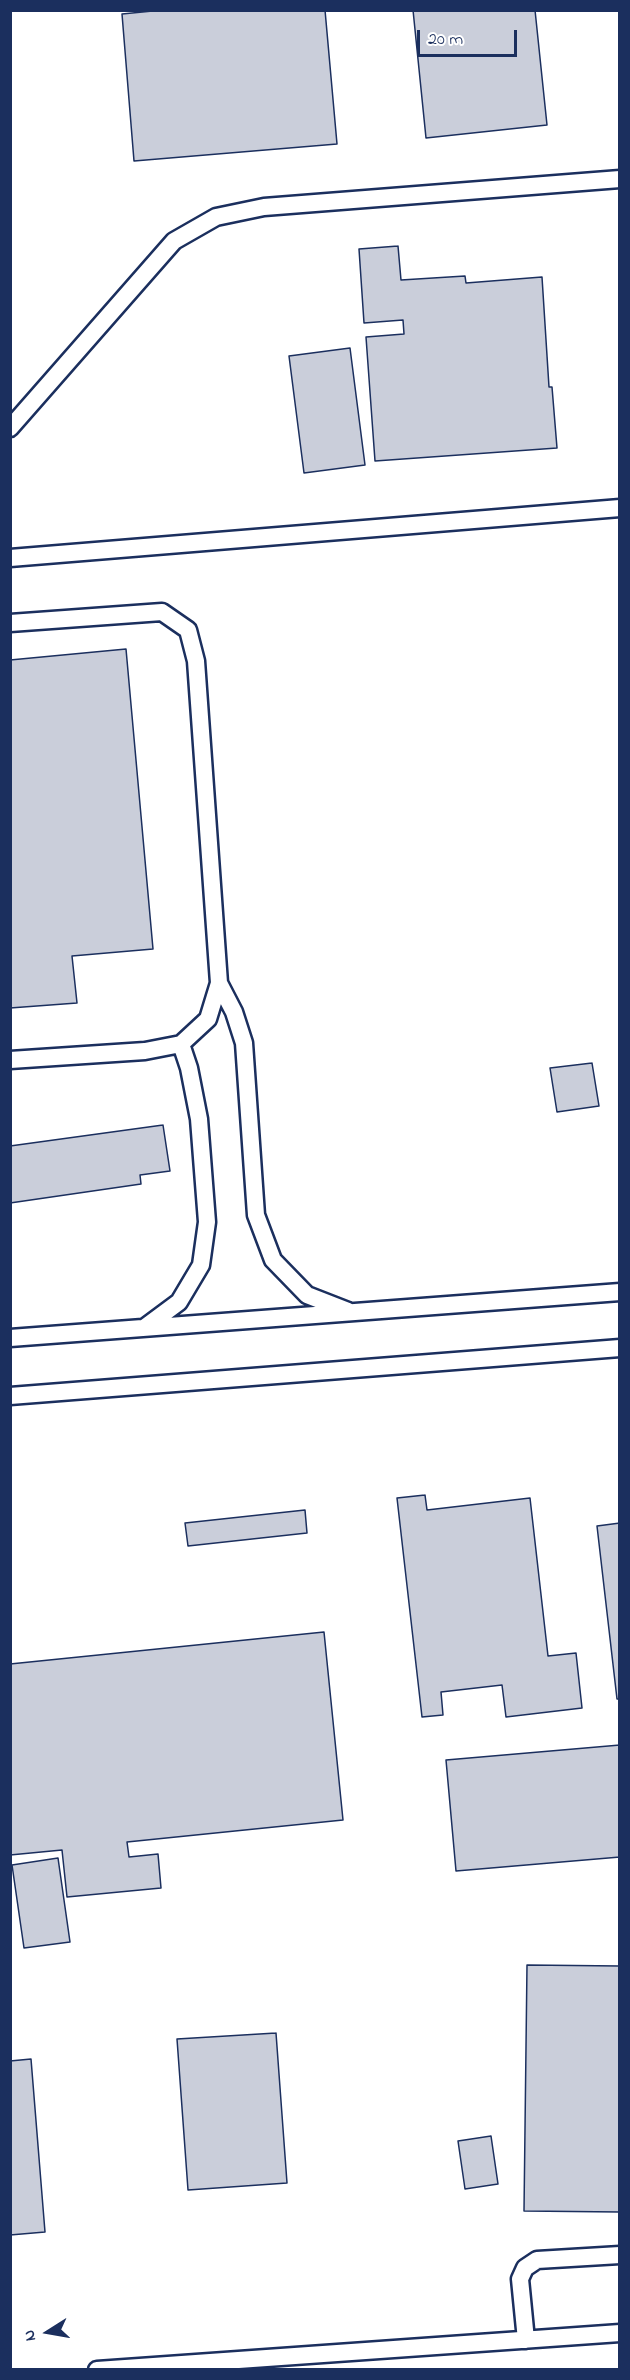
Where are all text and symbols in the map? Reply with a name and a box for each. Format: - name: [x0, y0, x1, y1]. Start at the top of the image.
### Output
- scale bar: [420, 18, 520, 56]
- text: 20 m: [428, 27, 463, 53]
- north arrow: [18, 2302, 78, 2362]
- text: N: [18, 2328, 43, 2343]

